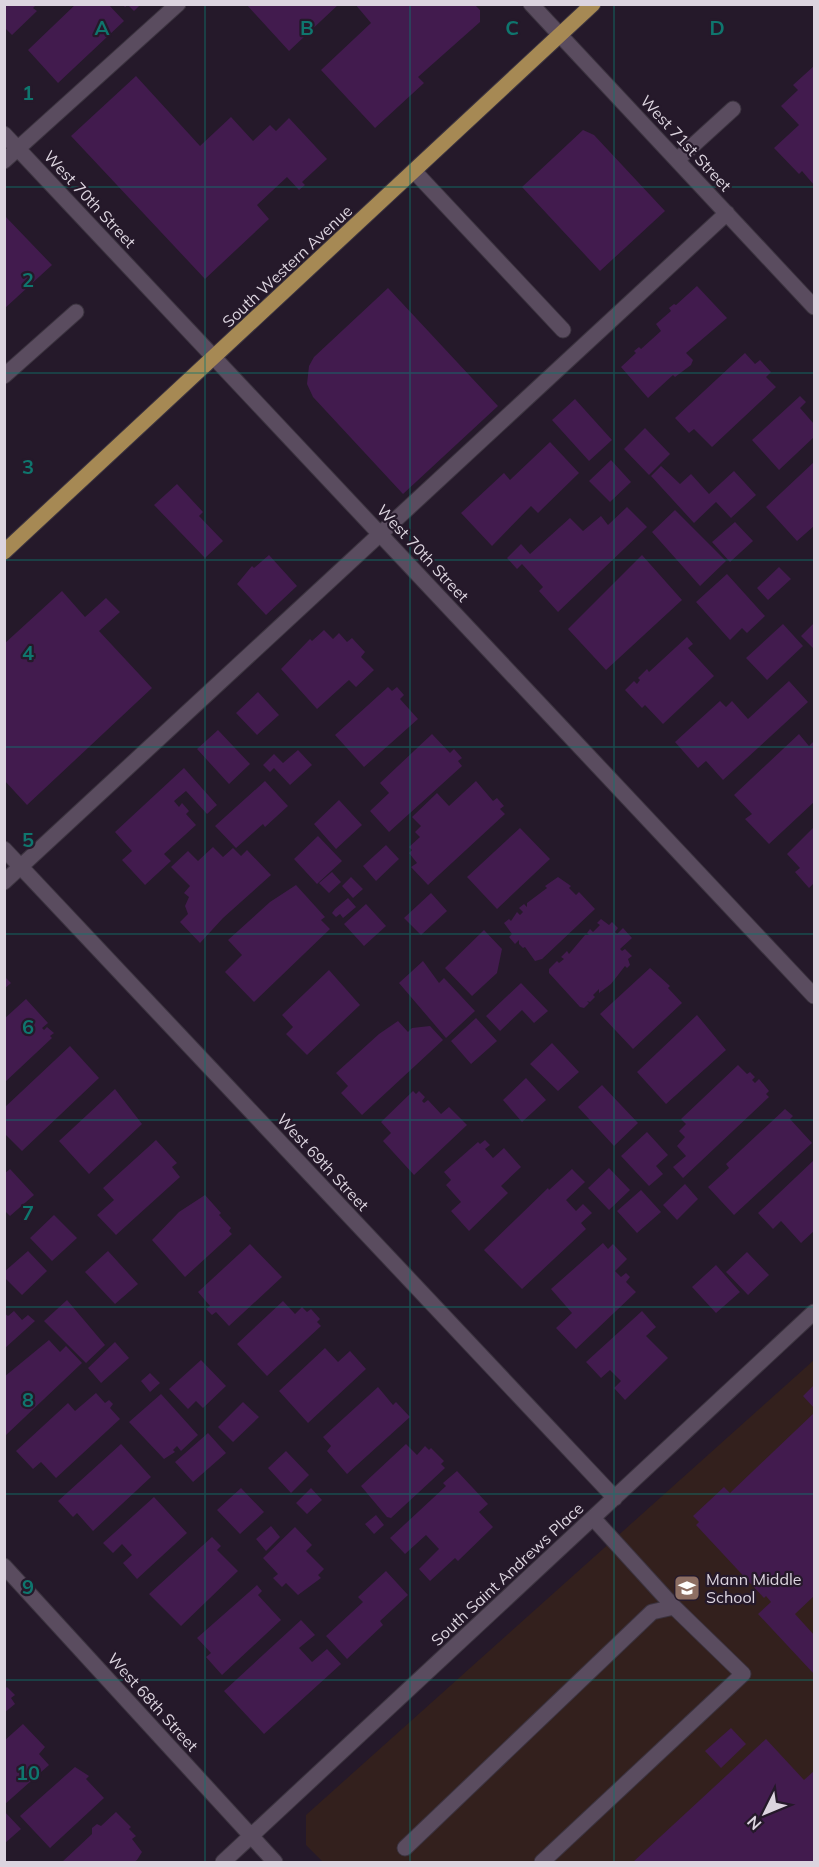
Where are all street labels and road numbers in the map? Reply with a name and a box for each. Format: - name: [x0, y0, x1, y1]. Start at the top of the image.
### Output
- street label: West 71st Street: [636, 91, 736, 196]
- street label: West 70th Street: [40, 146, 140, 252]
- street label: South Western Avenue: [218, 201, 356, 331]
- street label: West 70th Street: [373, 500, 473, 606]
- street label: West 69th Street: [273, 1109, 373, 1215]
- street label: South Saint Andrews Place: [427, 1498, 587, 1650]
- street label: West 68th Street: [103, 1649, 203, 1756]

